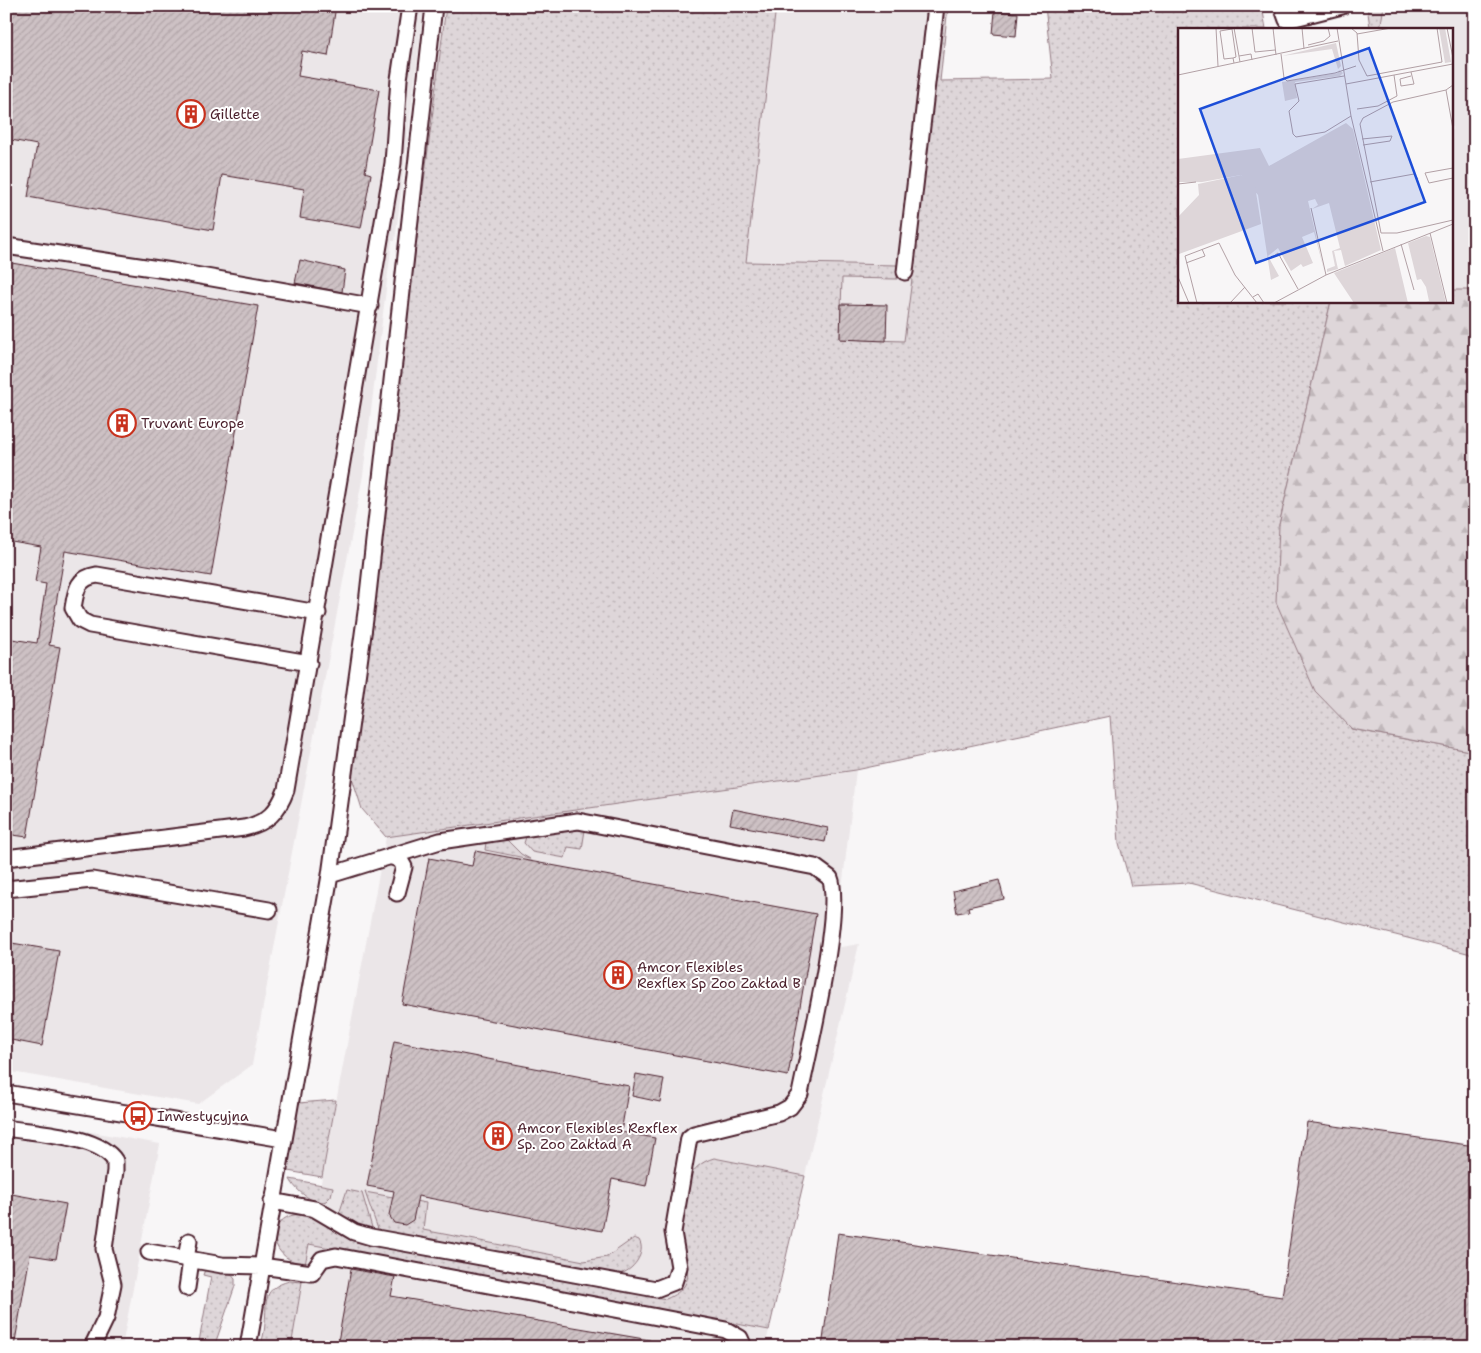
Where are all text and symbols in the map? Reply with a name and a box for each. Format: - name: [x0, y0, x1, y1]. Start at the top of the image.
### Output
- inset map: [1178, 28, 1454, 302]
- building icon: Gillette: [176, 99, 206, 129]
- place label: Gillette: [210, 105, 260, 123]
- building icon: Truvant Europe: [107, 408, 137, 438]
- place label: Truvant Europe: [141, 414, 244, 432]
- place label: Amcor Flexibles Rexflex Sp Zoo Zakład B: [637, 958, 801, 992]
- building icon: Amcor Flexibles Rexflex Sp Zoo Zakład B: [603, 960, 633, 990]
- bus stop icon: Inwestycyjna: [123, 1101, 153, 1131]
- place label: Inwestycyjna: [157, 1107, 249, 1125]
- place label: Amcor Flexibles Rexflex Sp. Zoo Zakład A: [517, 1119, 677, 1153]
- building icon: Amcor Flexibles Rexflex Sp. Zoo Zakład A: [483, 1121, 513, 1151]

